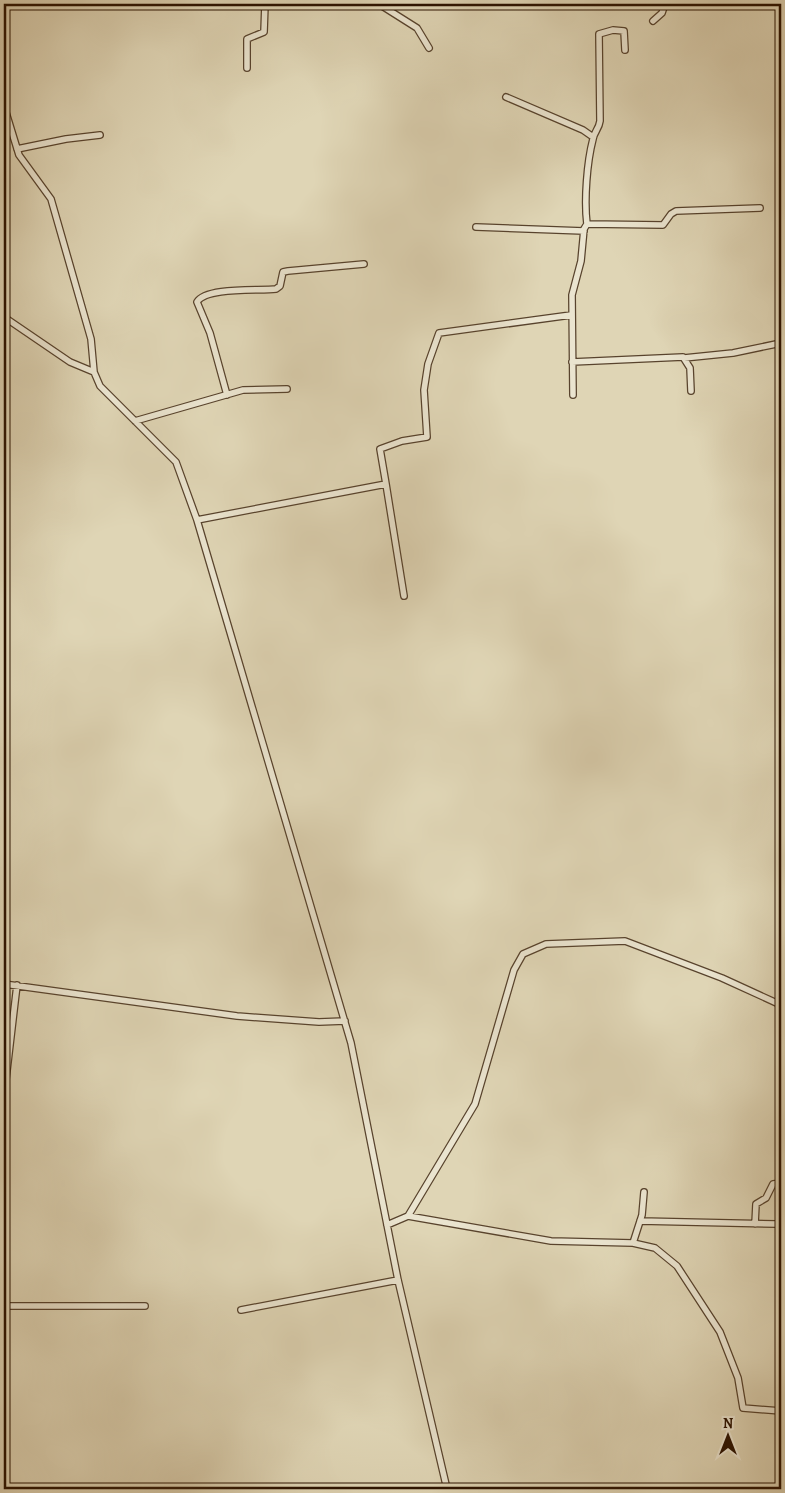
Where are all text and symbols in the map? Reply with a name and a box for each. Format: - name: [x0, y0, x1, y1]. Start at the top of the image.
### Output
- north arrow: [702, 1410, 752, 1460]
- text: N: [723, 1414, 733, 1433]

